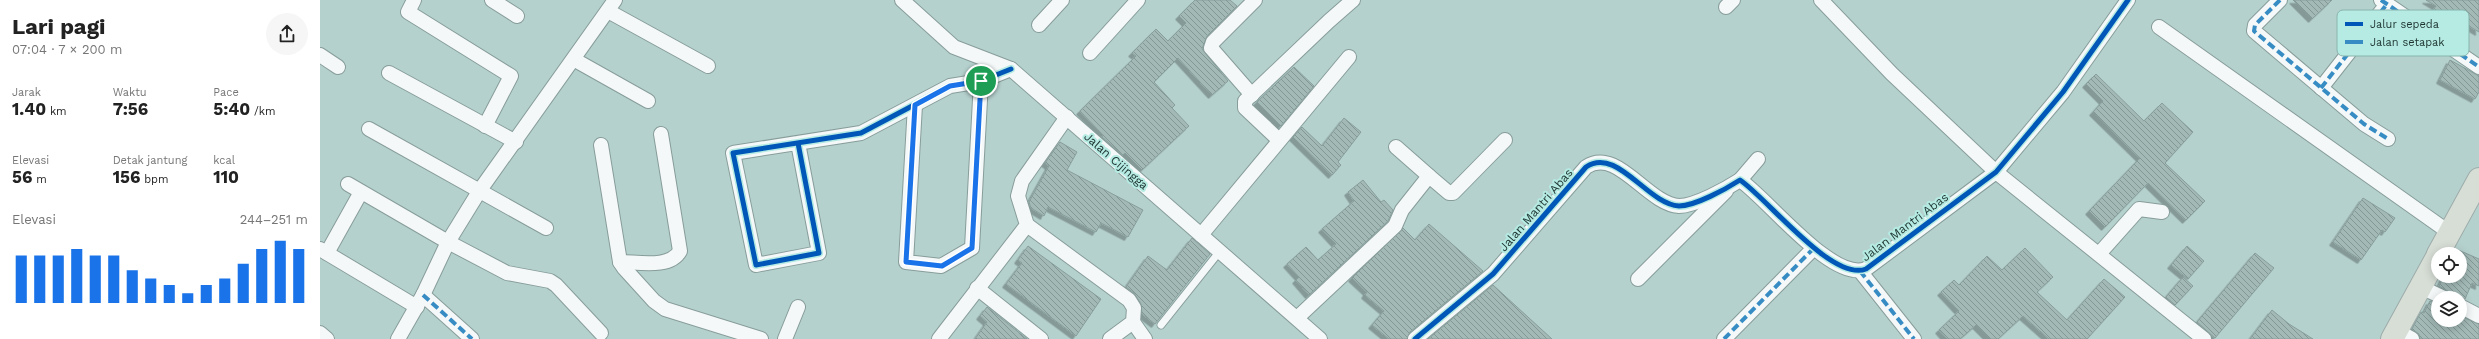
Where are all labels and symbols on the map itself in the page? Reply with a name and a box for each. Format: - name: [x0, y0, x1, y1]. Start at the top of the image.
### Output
- legend: [2337, 10, 2469, 56]
- text: Jalur sepeda: [2370, 18, 2439, 31]
- text: Jalan setapak: [2370, 36, 2445, 49]
- pin: [964, 64, 998, 98]
- street label: Jalan Cijingga: [1081, 129, 1151, 193]
- street label: Jalan Mantri Abas: [1496, 166, 1576, 254]
- street label: Jalan Mantri Abas: [1859, 190, 1951, 264]

